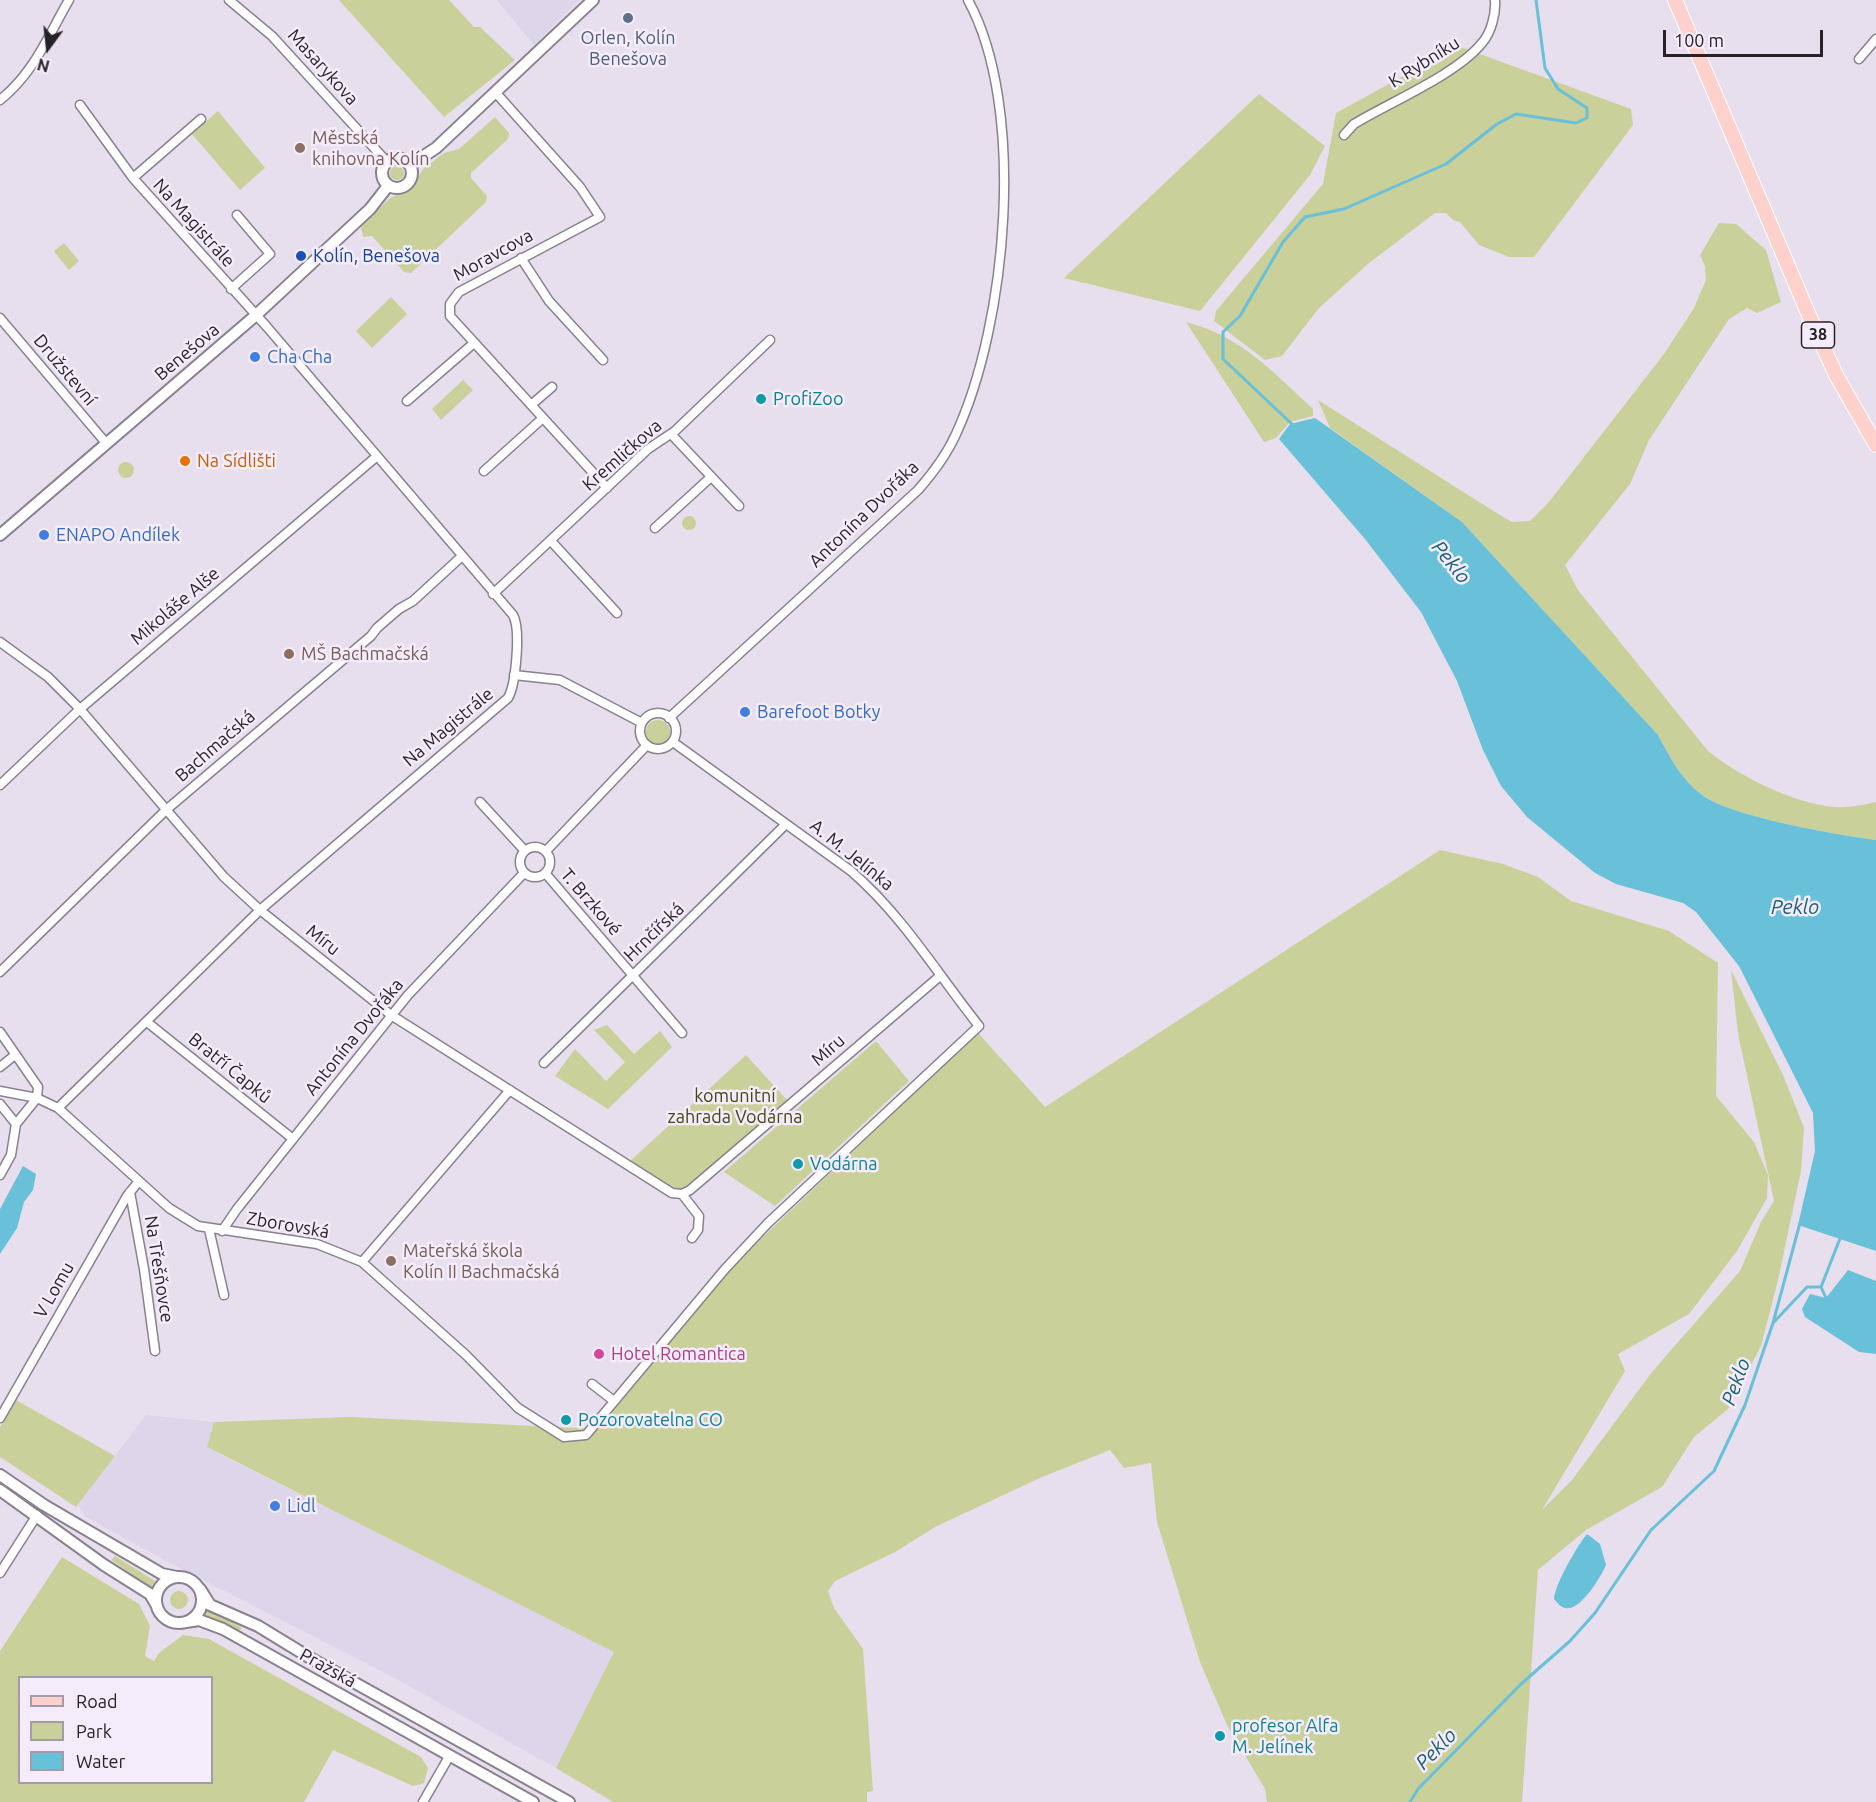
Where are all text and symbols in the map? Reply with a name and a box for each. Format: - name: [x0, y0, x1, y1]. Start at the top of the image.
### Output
- marker: Orlen, Kolín Benešova: [621, 11, 635, 25]
- north arrow: [18, 18, 78, 78]
- scale bar: [1666, 18, 1826, 56]
- street label: Masarykova: [283, 24, 363, 110]
- place label: Orlen, Kolín Benešova: [581, 27, 675, 70]
- text: 100 m: [1674, 30, 1724, 50]
- street label: K Rybníku: [1385, 32, 1463, 92]
- text: N: [35, 55, 51, 76]
- place label: Městská knihovna Kolín: [312, 127, 430, 170]
- marker: Městská knihovna Kolín: [293, 141, 307, 155]
- street label: Na Magistrále: [149, 174, 239, 272]
- street label: Moravcova: [449, 224, 537, 286]
- place label: Kolín, Benešova: [313, 245, 440, 267]
- marker: Kolín, Benešova: [294, 249, 308, 263]
- street label: Benešova: [150, 319, 224, 385]
- road number: 38: [1802, 322, 1834, 348]
- street label: Družstevní: [29, 330, 101, 410]
- place label: Cha Cha: [267, 346, 332, 368]
- marker: Cha Cha: [248, 350, 262, 364]
- place label: ProfiZoo: [773, 388, 843, 410]
- marker: ProfiZoo: [754, 392, 768, 406]
- street label: Kremličkova: [578, 415, 666, 495]
- place label: Na Sídlišti: [197, 450, 276, 472]
- marker: Na Sídlišti: [178, 454, 192, 468]
- street label: Antonína Dvořáka: [805, 456, 923, 572]
- place label: ENAPO Andílek: [56, 524, 180, 546]
- marker: ENAPO Andílek: [37, 528, 51, 542]
- water label: Peklo: [1427, 536, 1475, 588]
- street label: Mikoláše Alše: [126, 563, 224, 649]
- place label: MŠ Bachmačská: [301, 643, 429, 665]
- marker: MŠ Bachmačská: [282, 647, 296, 661]
- street label: Na Magistrále: [398, 683, 498, 771]
- place label: Barefoot Botky: [757, 701, 880, 723]
- street label: Bachmačská: [171, 705, 259, 787]
- marker: Barefoot Botky: [738, 705, 752, 719]
- street label: A. M. Jelínka: [806, 815, 898, 895]
- street label: T. Brzkové: [556, 864, 626, 940]
- water label: Peklo: [1771, 895, 1819, 919]
- street label: Hrnčířská: [619, 898, 689, 966]
- street label: Míru: [302, 920, 344, 960]
- street label: Antonína Dvořáka: [300, 974, 408, 1100]
- street label: Bratří Čapků: [184, 1028, 276, 1108]
- street label: Míru: [807, 1030, 849, 1070]
- park label: komunitní zahrada Vodárna: [667, 1085, 803, 1128]
- place label: Vodárna: [810, 1153, 877, 1175]
- marker: Vodárna: [791, 1157, 805, 1171]
- street label: Zborovská: [245, 1207, 331, 1243]
- street label: Na Třešňovce: [140, 1214, 178, 1324]
- place label: Mateřská škola Kolín II Bachmačská: [403, 1240, 560, 1282]
- marker: Mateřská škola Kolín II Bachmačská: [384, 1254, 398, 1268]
- street label: V Lomu: [29, 1258, 79, 1322]
- place label: Hotel Romantica: [611, 1343, 746, 1365]
- marker: Hotel Romantica: [592, 1347, 606, 1361]
- water label: Peklo: [1717, 1355, 1755, 1409]
- place label: Pozorovatelna CO: [578, 1409, 723, 1431]
- marker: Pozorovatelna CO: [559, 1413, 573, 1427]
- place label: Lidl: [287, 1495, 316, 1517]
- marker: Lidl: [268, 1499, 282, 1513]
- street label: Pražská: [296, 1644, 360, 1692]
- legend: [18, 1676, 213, 1784]
- text: Road: [76, 1691, 118, 1711]
- place label: profesor Alfa M. Jelínek: [1232, 1715, 1338, 1758]
- text: Park: [76, 1721, 112, 1741]
- water label: Peklo: [1411, 1724, 1461, 1774]
- marker: profesor Alfa M. Jelínek: [1213, 1729, 1227, 1743]
- text: Water: [76, 1751, 125, 1771]

